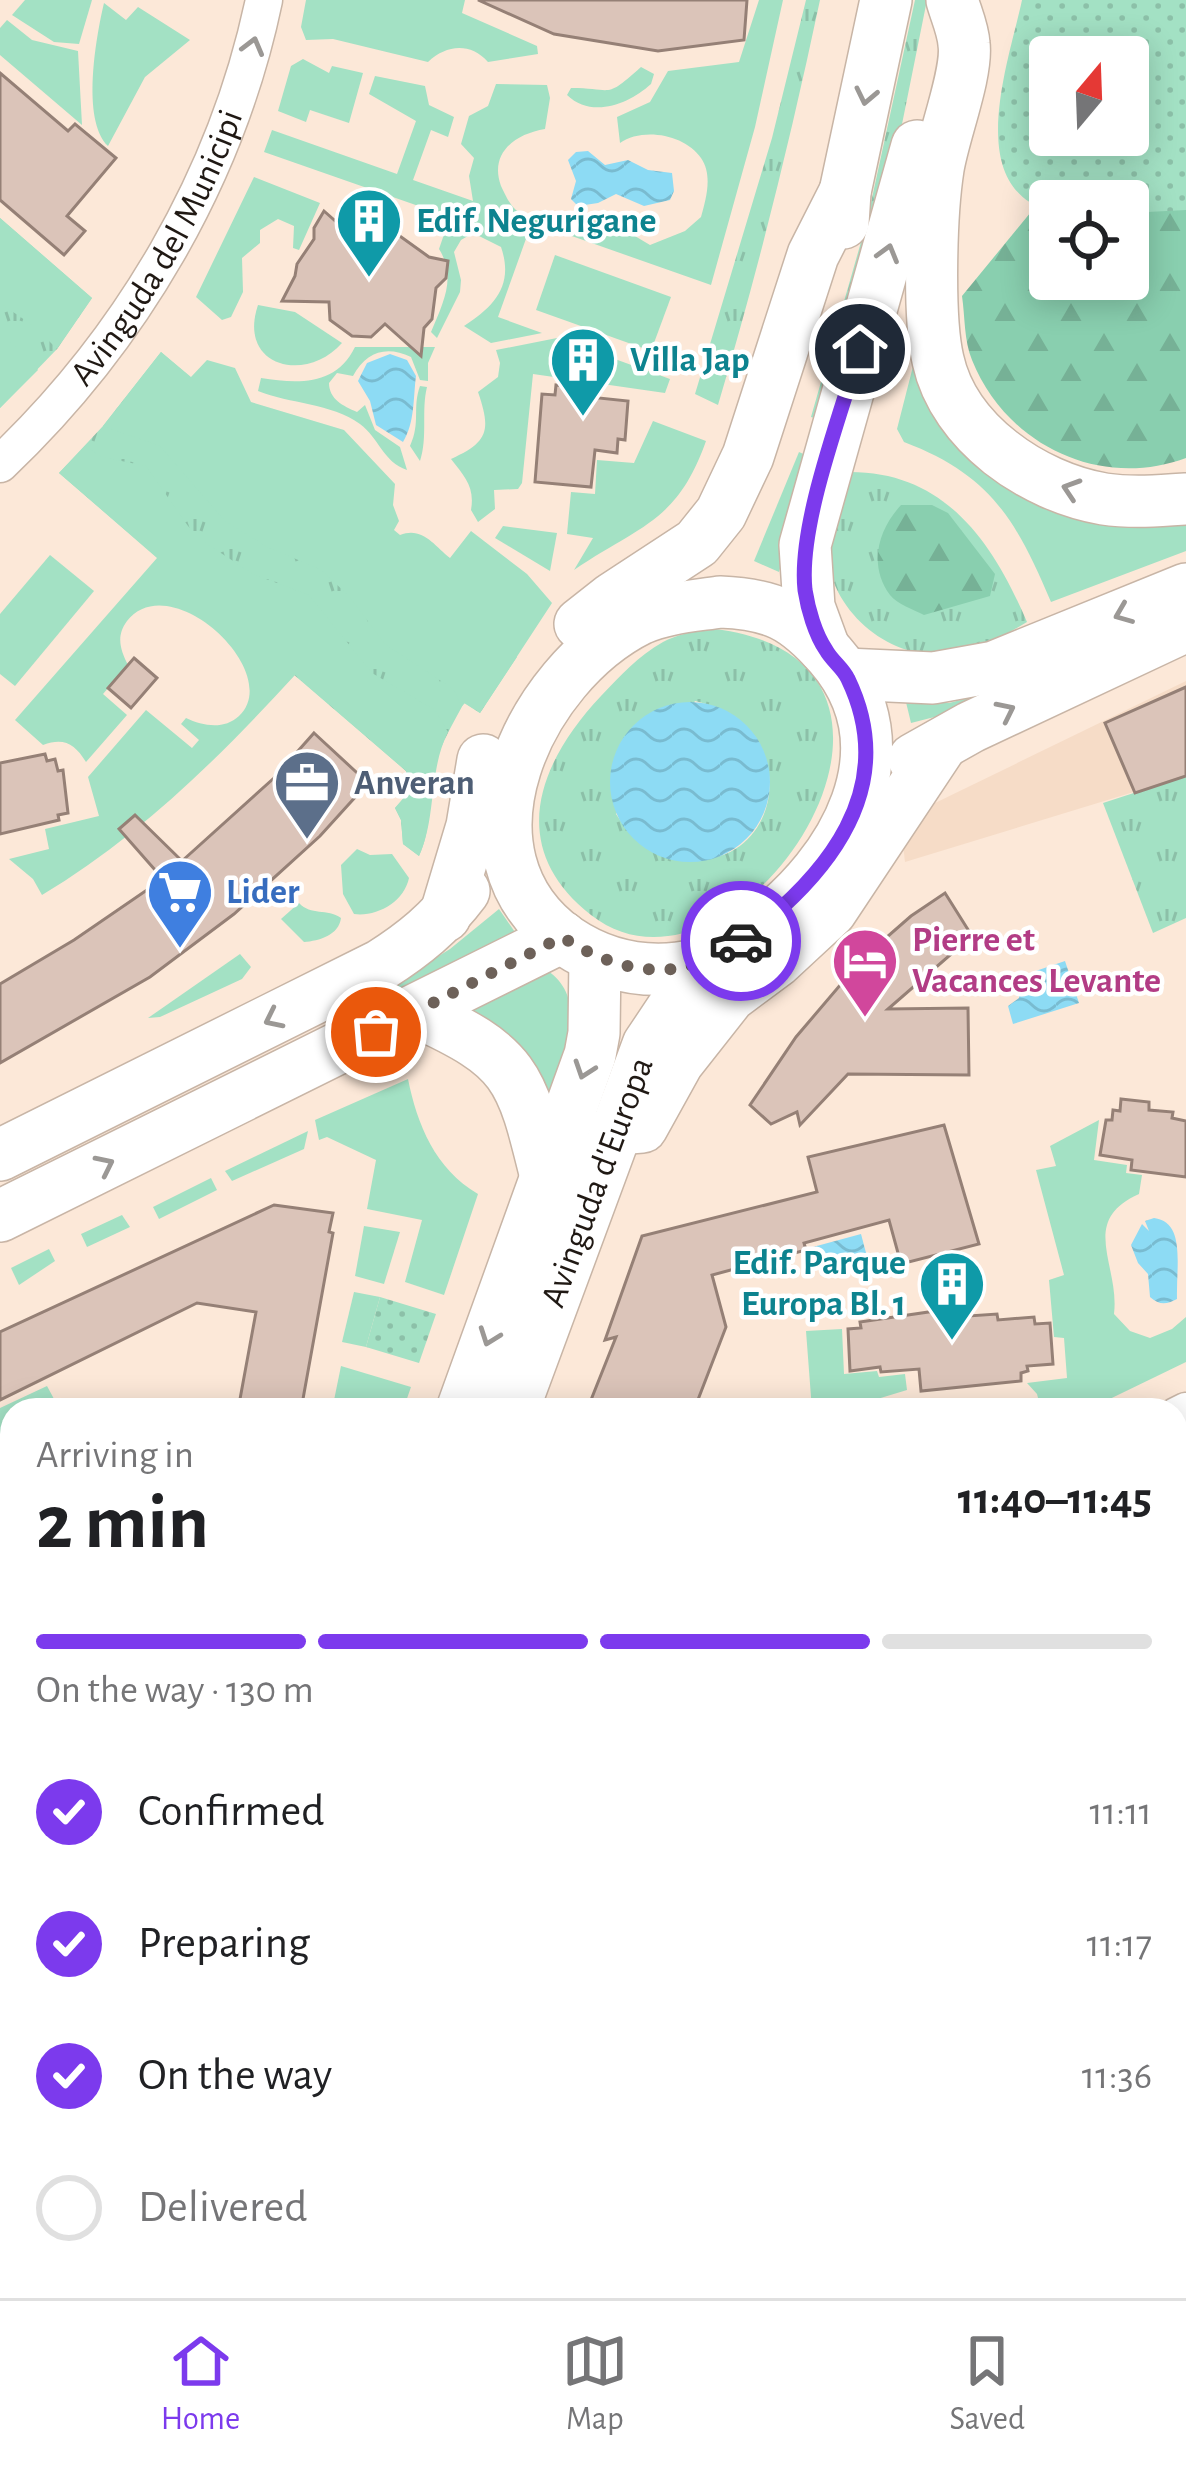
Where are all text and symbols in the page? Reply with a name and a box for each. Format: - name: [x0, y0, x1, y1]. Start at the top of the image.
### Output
- one-way arrow: [239, 36, 264, 57]
- north arrow: [1029, 36, 1149, 156]
- map controls: [1029, 36, 1149, 300]
- one-way arrow: [855, 86, 880, 106]
- street label: Avinguda del Municipi: [64, 105, 249, 392]
- button: locate: [1029, 180, 1149, 300]
- building icon: Edif. Negurigane: [334, 186, 404, 280]
- place label: Edif. Negurigane: [416, 203, 656, 239]
- one-way arrow: [874, 243, 899, 264]
- pin: [809, 298, 911, 400]
- icon: home: [827, 316, 893, 382]
- building icon: Villa Jap: [548, 325, 618, 419]
- place label: Villa Jap: [630, 342, 750, 378]
- one-way arrow: [1061, 478, 1082, 503]
- one-way arrow: [1114, 600, 1135, 624]
- one-way arrow: [994, 702, 1015, 725]
- office icon: Anveran: [272, 748, 342, 842]
- place label: Anveran: [354, 765, 475, 801]
- supermarket icon: Lider: [145, 857, 215, 951]
- place label: Lider: [226, 874, 300, 910]
- courier: [681, 881, 801, 1001]
- icon: car: [708, 908, 774, 974]
- place label: Pierre et Vacances Levante: [912, 922, 1161, 999]
- hotel icon: Pierre et Vacances Levante: [830, 926, 900, 1020]
- pin: [325, 981, 427, 1083]
- icon: bag: [343, 999, 409, 1065]
- one-way arrow: [264, 1005, 286, 1028]
- street label: Avinguda d'Europa: [535, 1052, 660, 1312]
- one-way arrow: [574, 1058, 598, 1079]
- one-way arrow: [93, 1155, 114, 1179]
- place label: Edif. Parque Europa Bl. 1: [733, 1245, 906, 1322]
- building icon: Edif. Parque Europa Bl. 1: [917, 1249, 987, 1343]
- one-way arrow: [478, 1325, 503, 1346]
- text: Arriving in: [36, 1436, 194, 1475]
- text: 11:40–11:45: [958, 1477, 1152, 1522]
- text: 2 min: [36, 1485, 209, 1563]
- text: On the way · 130 m: [36, 1671, 314, 1710]
- icon: check: [36, 1779, 102, 1845]
- text: Confirmed: [138, 1789, 324, 1834]
- text: 11:11: [1089, 1793, 1152, 1832]
- icon: check: [36, 1911, 102, 1977]
- text: Preparing: [138, 1921, 310, 1966]
- text: 11:17: [1087, 1925, 1152, 1964]
- icon: check: [36, 2043, 102, 2109]
- text: On the way: [138, 2053, 332, 2098]
- text: 11:36: [1082, 2057, 1152, 2096]
- text: Delivered: [138, 2185, 307, 2230]
- tab: Home: [161, 2328, 240, 2440]
- tab: Map: [562, 2328, 628, 2440]
- tab: Saved: [950, 2328, 1025, 2440]

